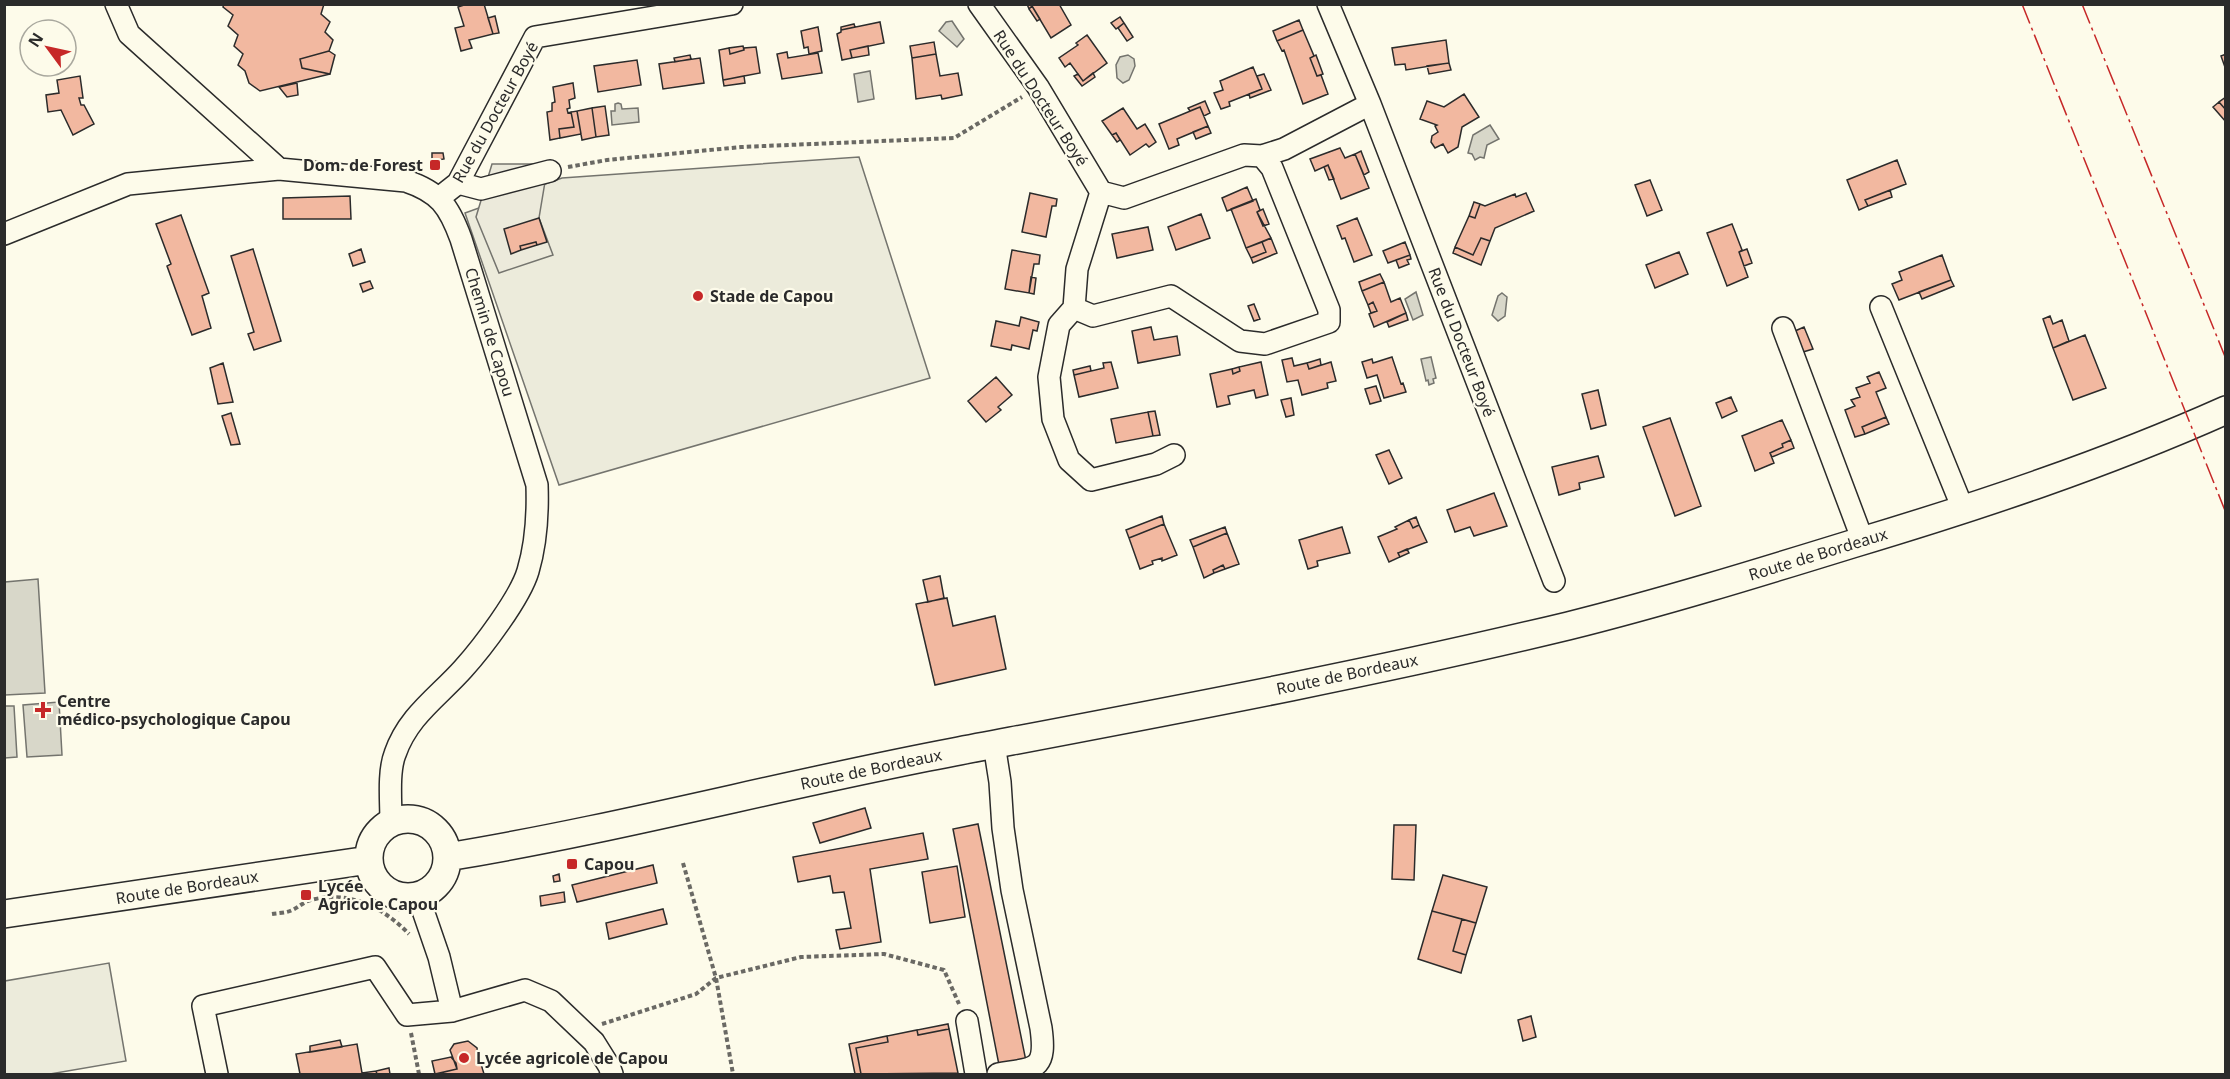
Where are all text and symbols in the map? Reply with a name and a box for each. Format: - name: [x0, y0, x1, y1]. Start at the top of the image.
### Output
- north arrow: [18, 18, 78, 78]
- street label: Rue du Docteur Boyé: [989, 26, 1093, 170]
- text: N: [23, 28, 48, 51]
- street label: Rue du Docteur Boyé: [447, 37, 543, 187]
- place label: Dom. de Forest: [303, 154, 423, 176]
- marker: Dom. de Forest: [428, 158, 442, 172]
- street label: Rue du Docteur Boyé: [1423, 264, 1501, 420]
- street label: Chemin de Capou: [460, 265, 520, 399]
- place label: Stade de Capou: [710, 285, 833, 307]
- marker: Stade de Capou: [691, 289, 705, 303]
- street label: Route de Bordeaux: [1746, 522, 1891, 586]
- street label: Route de Bordeaux: [1274, 648, 1420, 700]
- place label: Centre médico-psychologique Capou: [57, 690, 291, 730]
- marker: Centre médico-psychologique Capou: [34, 701, 52, 719]
- street label: Route de Bordeaux: [798, 743, 944, 795]
- place label: Capou: [584, 853, 634, 875]
- marker: Capou: [565, 857, 579, 871]
- street label: Route de Bordeaux: [114, 865, 260, 909]
- place label: Lycée Agricole Capou: [318, 875, 438, 915]
- marker: Lycée Agricole Capou: [299, 888, 313, 902]
- place label: Lycée agricole de Capou: [476, 1047, 668, 1069]
- marker: Lycée agricole de Capou: [457, 1051, 471, 1065]

